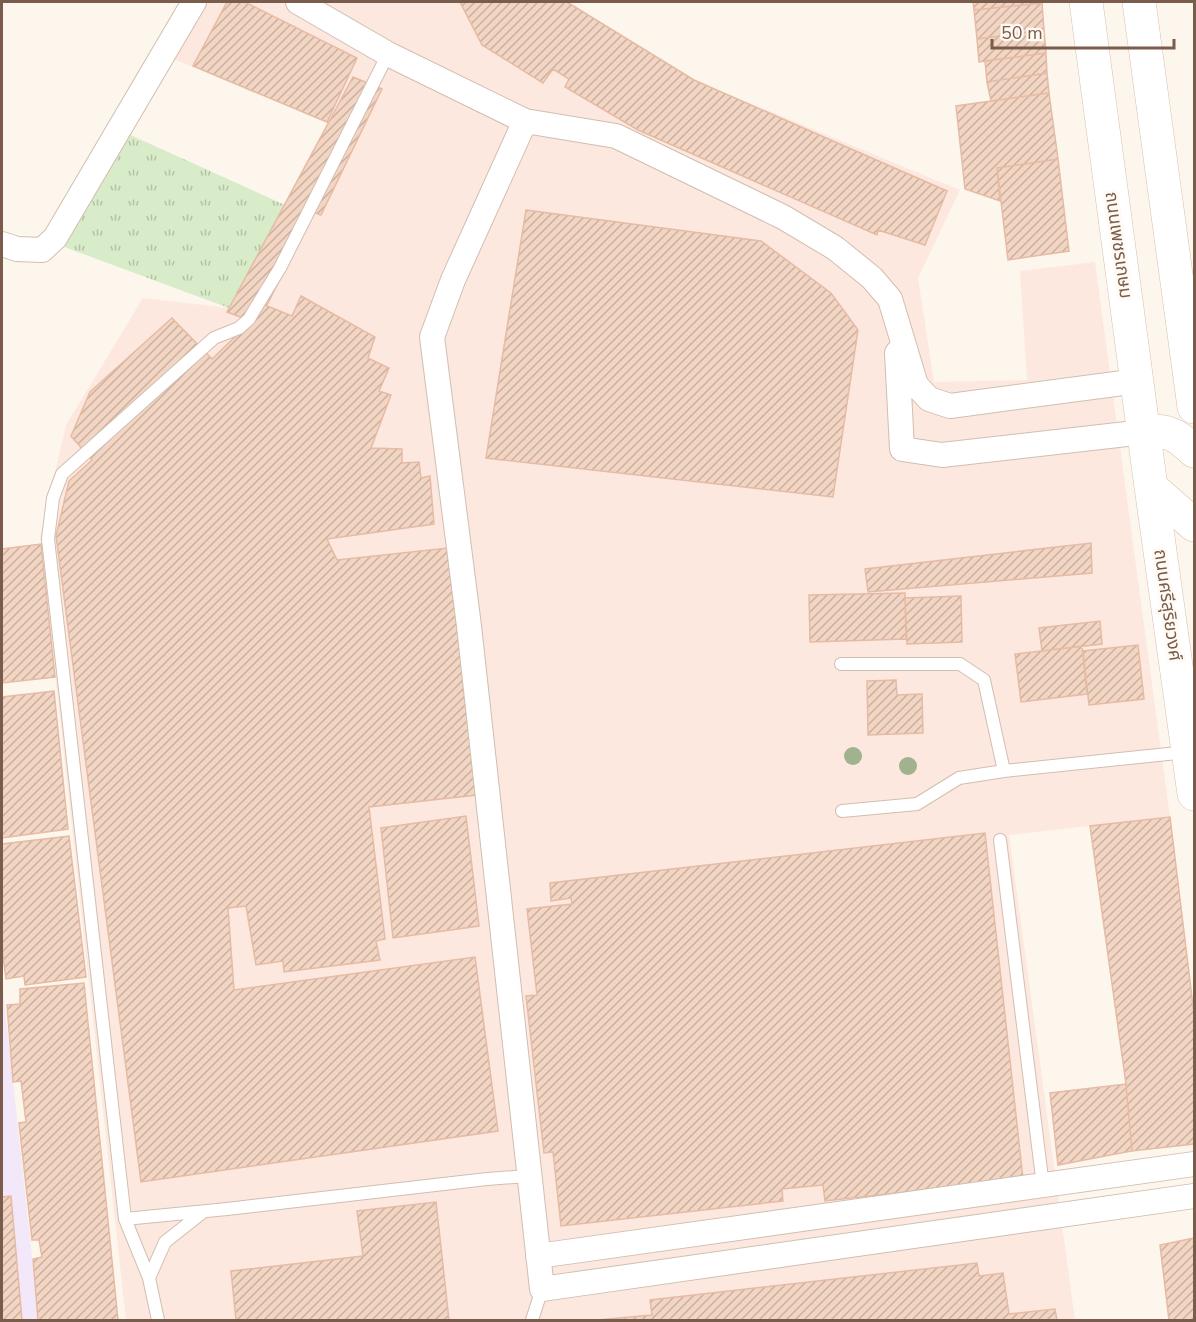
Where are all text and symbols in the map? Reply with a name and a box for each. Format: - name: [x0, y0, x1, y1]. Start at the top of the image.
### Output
- scale bar: [992, 12, 1174, 50]
- text: 50 m: [1001, 21, 1043, 45]
- street label: ถนนเพชรเกษม: [1100, 190, 1138, 300]
- street label: ถนนศรีสุริยวงศ์: [1148, 548, 1188, 662]

